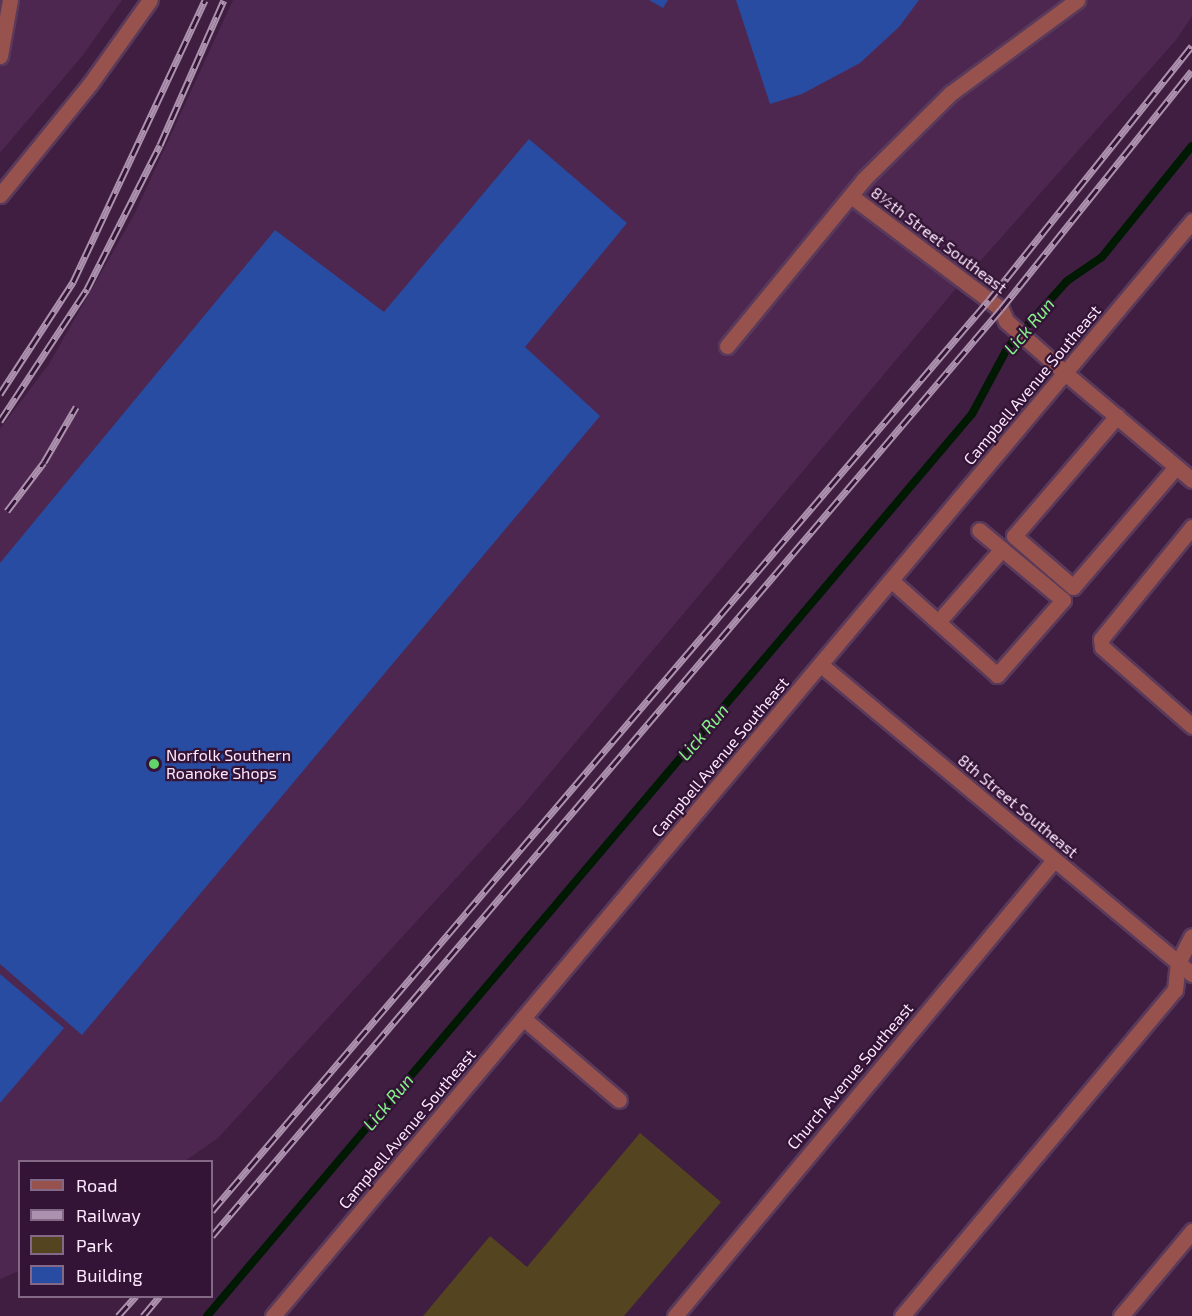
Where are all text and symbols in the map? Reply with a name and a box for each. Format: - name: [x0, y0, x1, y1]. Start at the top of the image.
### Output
- street label: 8½th Street Southeast: [867, 183, 1011, 297]
- water label: Lick Run: [999, 293, 1059, 359]
- street label: Campbell Avenue Southeast: [959, 301, 1105, 469]
- street label: Campbell Avenue Southeast: [647, 673, 793, 841]
- water label: Lick Run: [673, 699, 733, 765]
- place label: Norfolk Southern Roanoke Shops: [166, 745, 291, 783]
- street label: 8th Street Southeast: [954, 750, 1082, 862]
- marker: Norfolk Southern Roanoke Shops: [147, 757, 161, 771]
- street label: Church Avenue Southeast: [783, 999, 917, 1153]
- street label: Campbell Avenue Southeast: [334, 1045, 480, 1213]
- water label: Lick Run: [358, 1069, 418, 1135]
- legend: [18, 1160, 213, 1298]
- text: Road: [76, 1174, 117, 1196]
- text: Railway: [76, 1204, 141, 1226]
- text: Park: [76, 1234, 113, 1256]
- text: Building: [76, 1264, 143, 1286]

